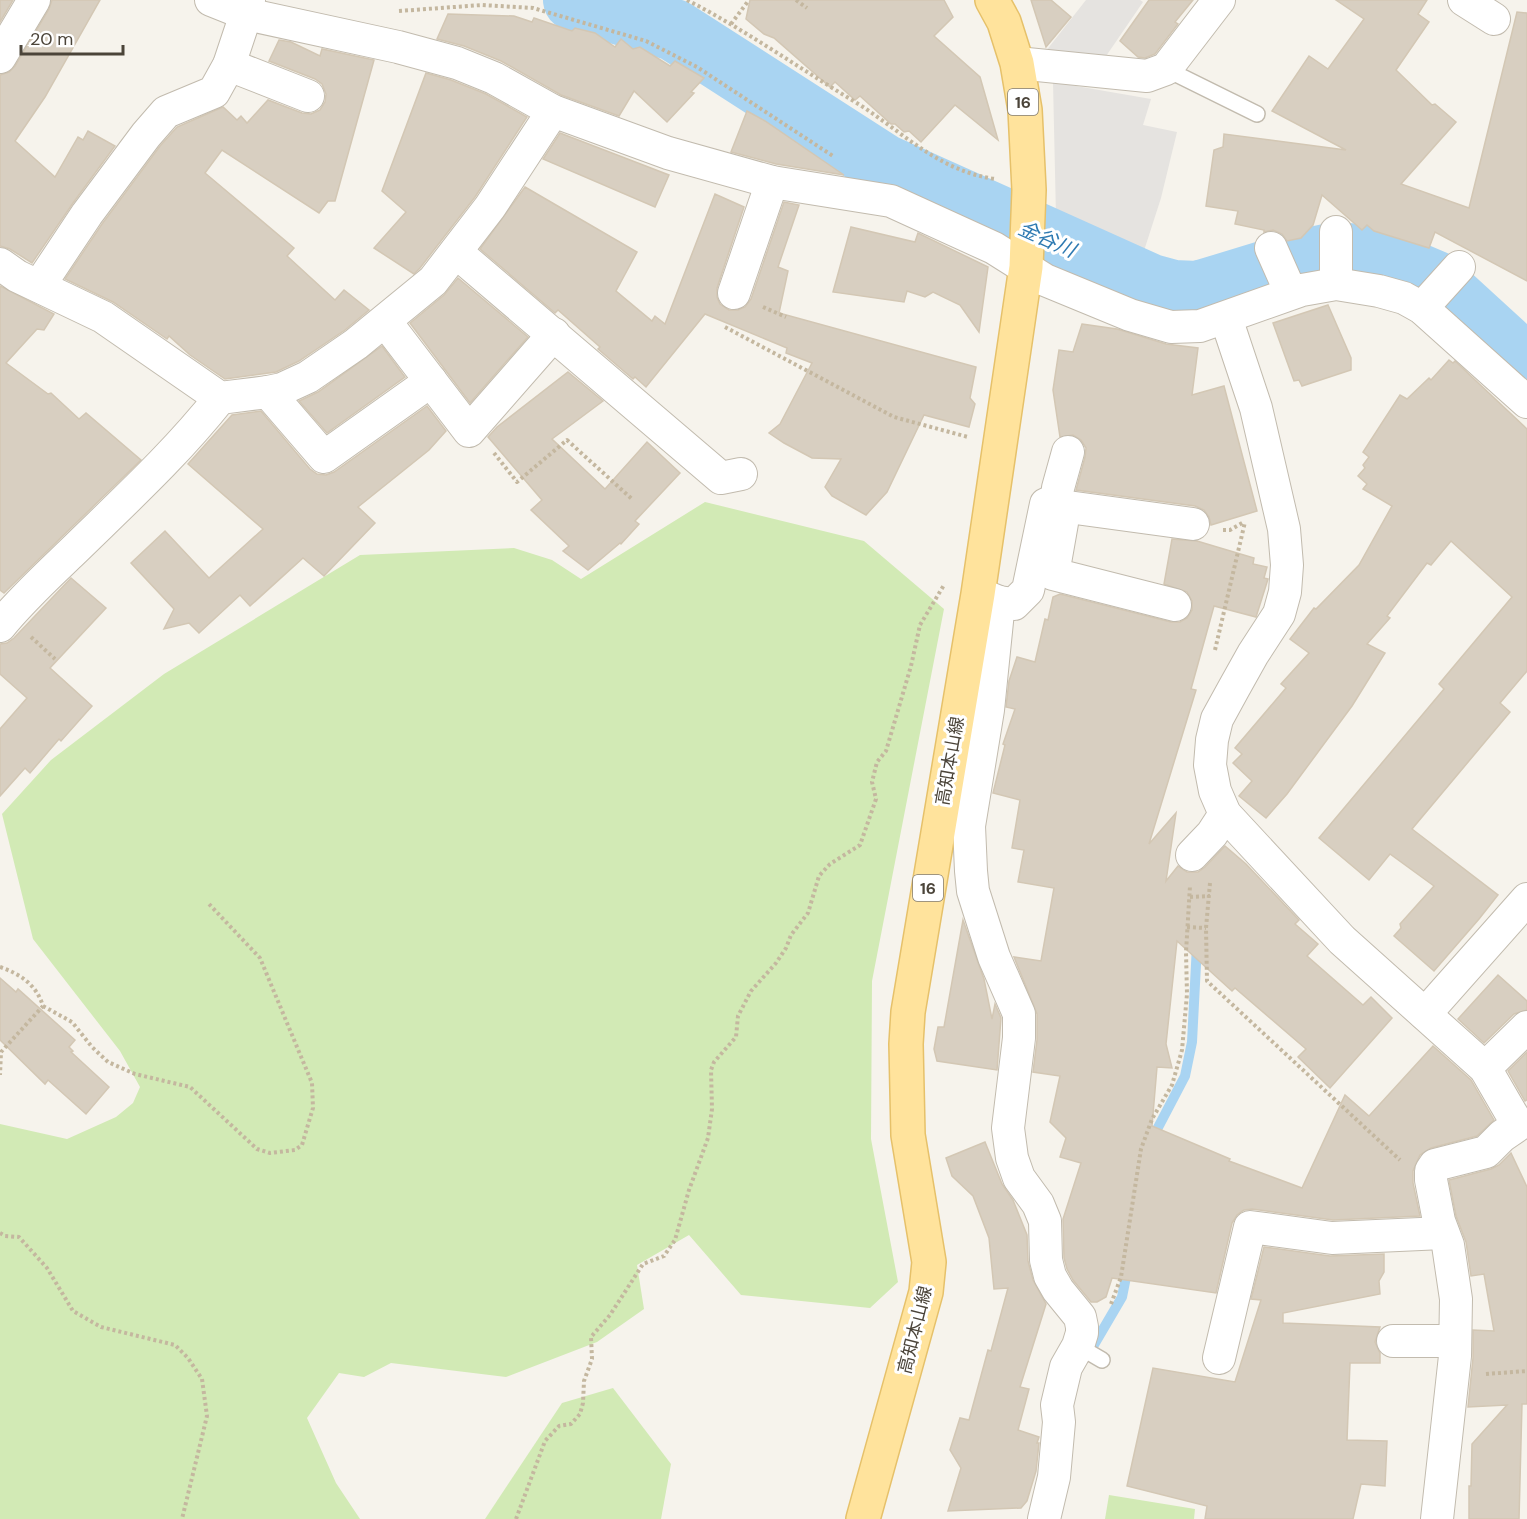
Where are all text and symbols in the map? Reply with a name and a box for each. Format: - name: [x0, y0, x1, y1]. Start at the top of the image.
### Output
- scale bar: [21, 18, 123, 56]
- text: 20 m: [30, 27, 73, 51]
- road number: 16: [1008, 89, 1038, 115]
- water label: 金谷川: [1014, 215, 1082, 264]
- street label: 高知本山線: [930, 715, 970, 807]
- road number: 16: [913, 875, 943, 901]
- street label: 高知本山線: [892, 1283, 938, 1377]

